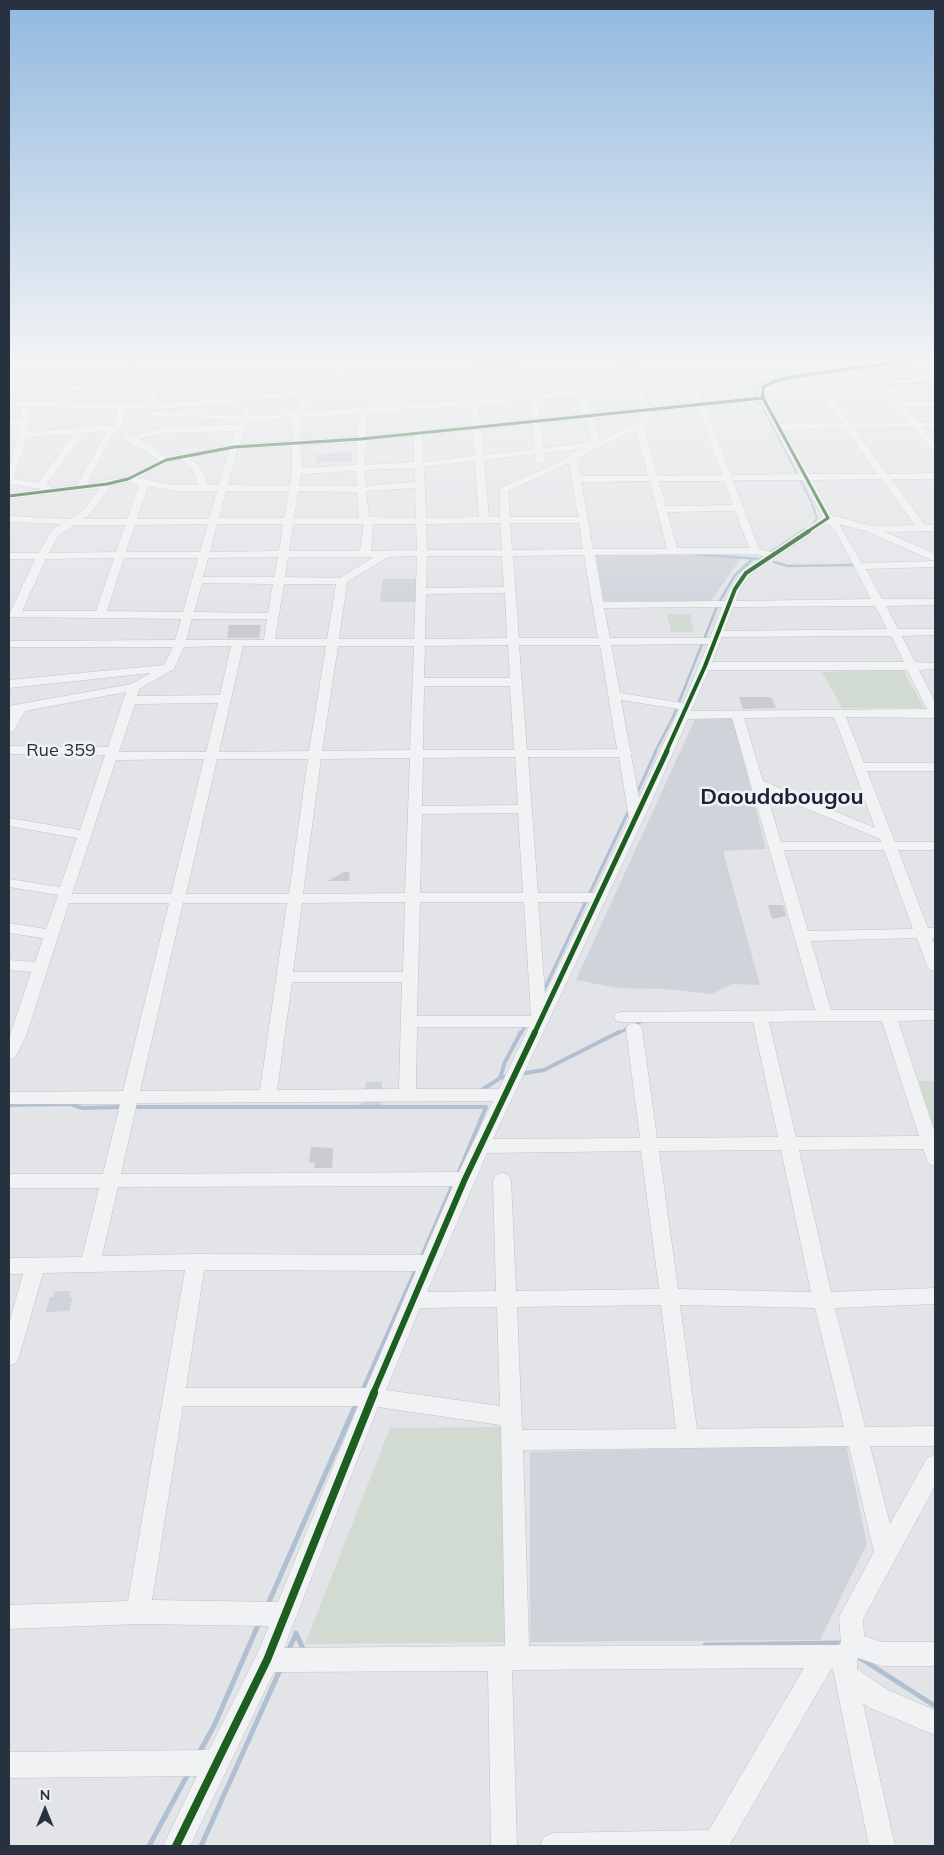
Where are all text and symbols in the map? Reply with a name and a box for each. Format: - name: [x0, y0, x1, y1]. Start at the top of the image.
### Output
- street label: Rue 359: [26, 740, 96, 762]
- district label: Daoudabougou: [700, 784, 864, 810]
- north arrow: [20, 1785, 70, 1835]
- text: N: [40, 1786, 50, 1804]

